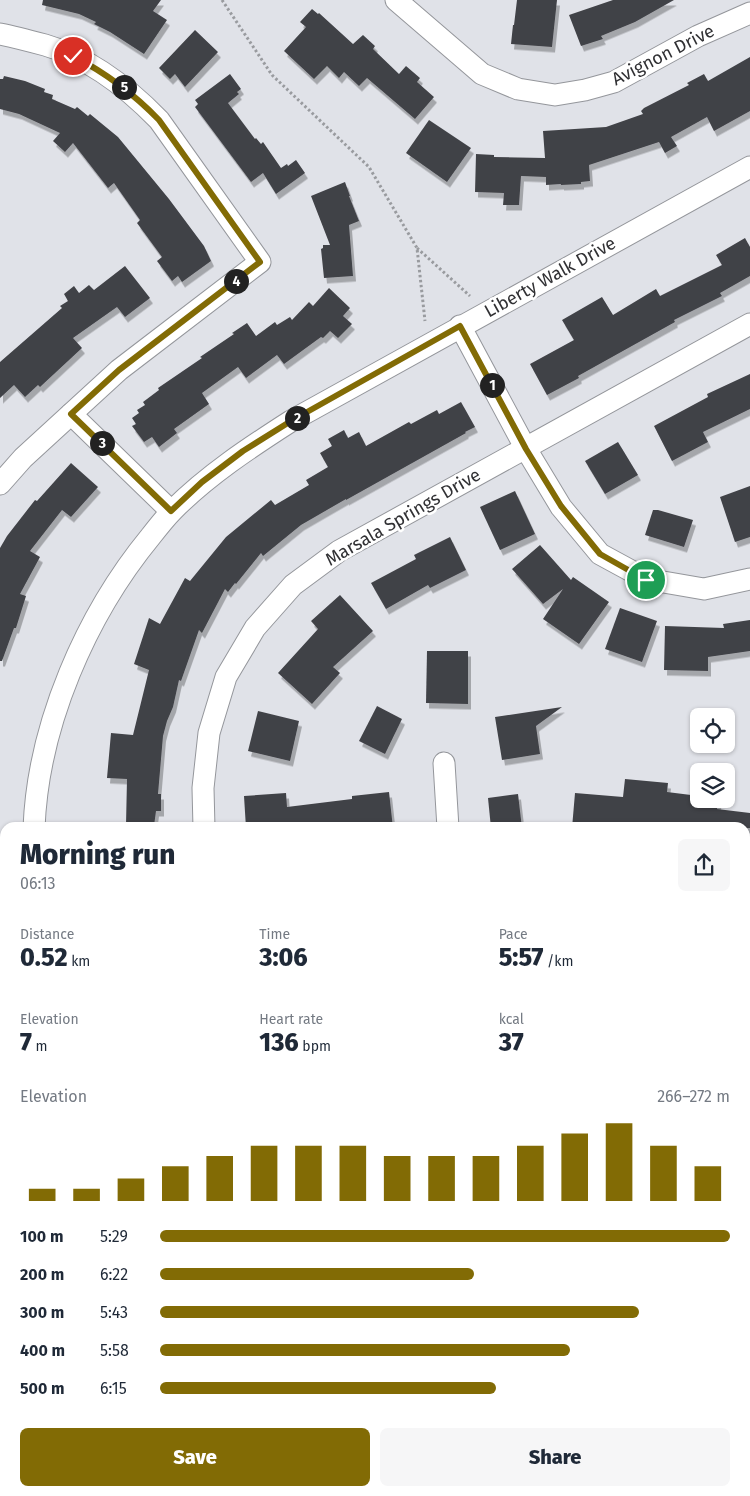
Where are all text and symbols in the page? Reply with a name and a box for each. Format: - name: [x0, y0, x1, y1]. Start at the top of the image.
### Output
- street label: Avignon Drive: [608, 20, 718, 90]
- pin: [52, 35, 94, 77]
- icon: check: [59, 42, 87, 70]
- pin: 5: [112, 74, 136, 100]
- text: 5: [121, 79, 128, 96]
- street label: Liberty Walk Drive: [480, 232, 620, 322]
- pin: 4: [224, 268, 248, 294]
- text: 4: [233, 273, 240, 290]
- pin: 1: [480, 372, 504, 398]
- text: 1: [489, 377, 496, 394]
- pin: 2: [284, 406, 310, 430]
- text: 2: [294, 410, 301, 427]
- pin: 3: [90, 430, 114, 456]
- text: 3: [99, 435, 106, 452]
- street label: Marsala Springs Drive: [321, 464, 485, 570]
- pin: [625, 559, 667, 601]
- icon: arrive: [632, 566, 660, 594]
- map controls: [690, 708, 735, 808]
- button: locate: [690, 708, 735, 753]
- button: layers: [690, 763, 735, 808]
- text: Morning run: [20, 838, 175, 871]
- button: share: [678, 839, 730, 891]
- text: 06:13: [20, 874, 56, 893]
- text: Distance: [20, 926, 74, 943]
- text: Time: [259, 926, 290, 943]
- text: Pace: [499, 926, 528, 943]
- text: 0.52: [20, 943, 67, 973]
- text: 3:06: [259, 943, 308, 973]
- text: 5:57: [499, 943, 543, 973]
- text: km: [67, 953, 90, 970]
- text: /km: [543, 953, 574, 970]
- text: Elevation: [20, 1011, 79, 1028]
- text: Heart rate: [259, 1011, 323, 1028]
- text: kcal: [499, 1011, 524, 1028]
- text: 7: [20, 1028, 32, 1058]
- text: 136: [259, 1028, 299, 1058]
- text: 37: [499, 1028, 524, 1058]
- text: m: [32, 1038, 48, 1055]
- text: bpm: [299, 1038, 331, 1055]
- text: Elevation: [20, 1087, 87, 1106]
- text: 266–272 m: [657, 1087, 730, 1106]
- text: 100 m: [20, 1227, 63, 1246]
- text: 5:29: [100, 1227, 128, 1246]
- text: 200 m: [20, 1265, 64, 1284]
- text: 6:22: [100, 1265, 128, 1284]
- text: 300 m: [20, 1303, 64, 1322]
- text: 5:43: [100, 1303, 128, 1322]
- text: 400 m: [20, 1341, 65, 1360]
- text: 5:58: [100, 1341, 129, 1360]
- text: 500 m: [20, 1379, 65, 1398]
- text: 6:15: [100, 1379, 127, 1398]
- button: Save: [20, 1428, 370, 1486]
- button: Share: [380, 1428, 730, 1486]

